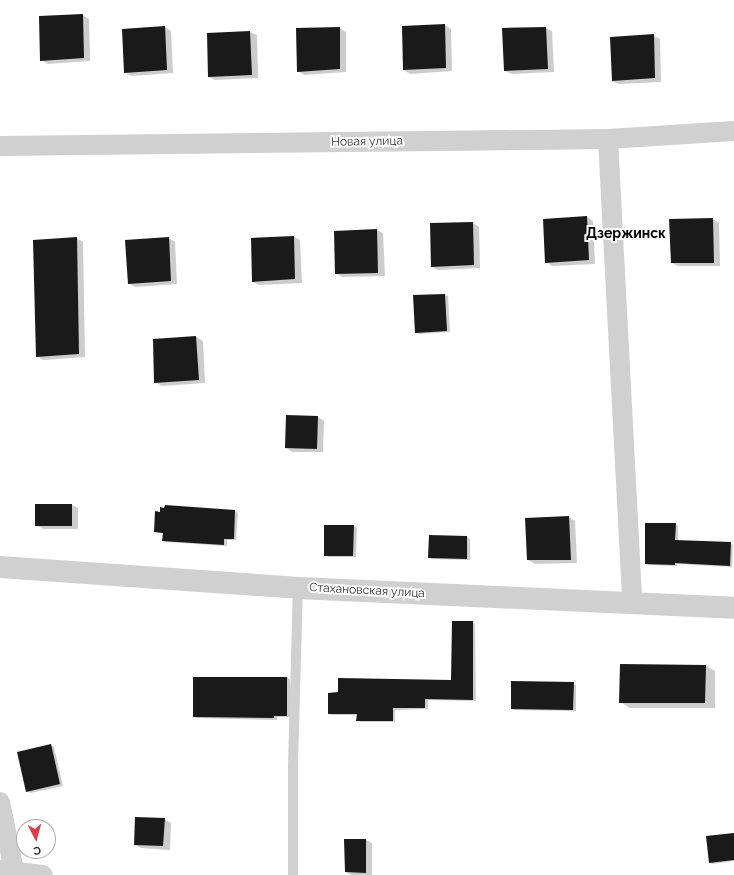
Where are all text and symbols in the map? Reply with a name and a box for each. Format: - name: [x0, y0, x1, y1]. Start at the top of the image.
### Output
- street label: Новая улица: [331, 134, 403, 150]
- district label: Дзержинск: [586, 225, 666, 241]
- street label: Стахановская улица: [309, 581, 425, 601]
- north arrow: [16, 819, 56, 859]
- text: С: [33, 844, 42, 857]

